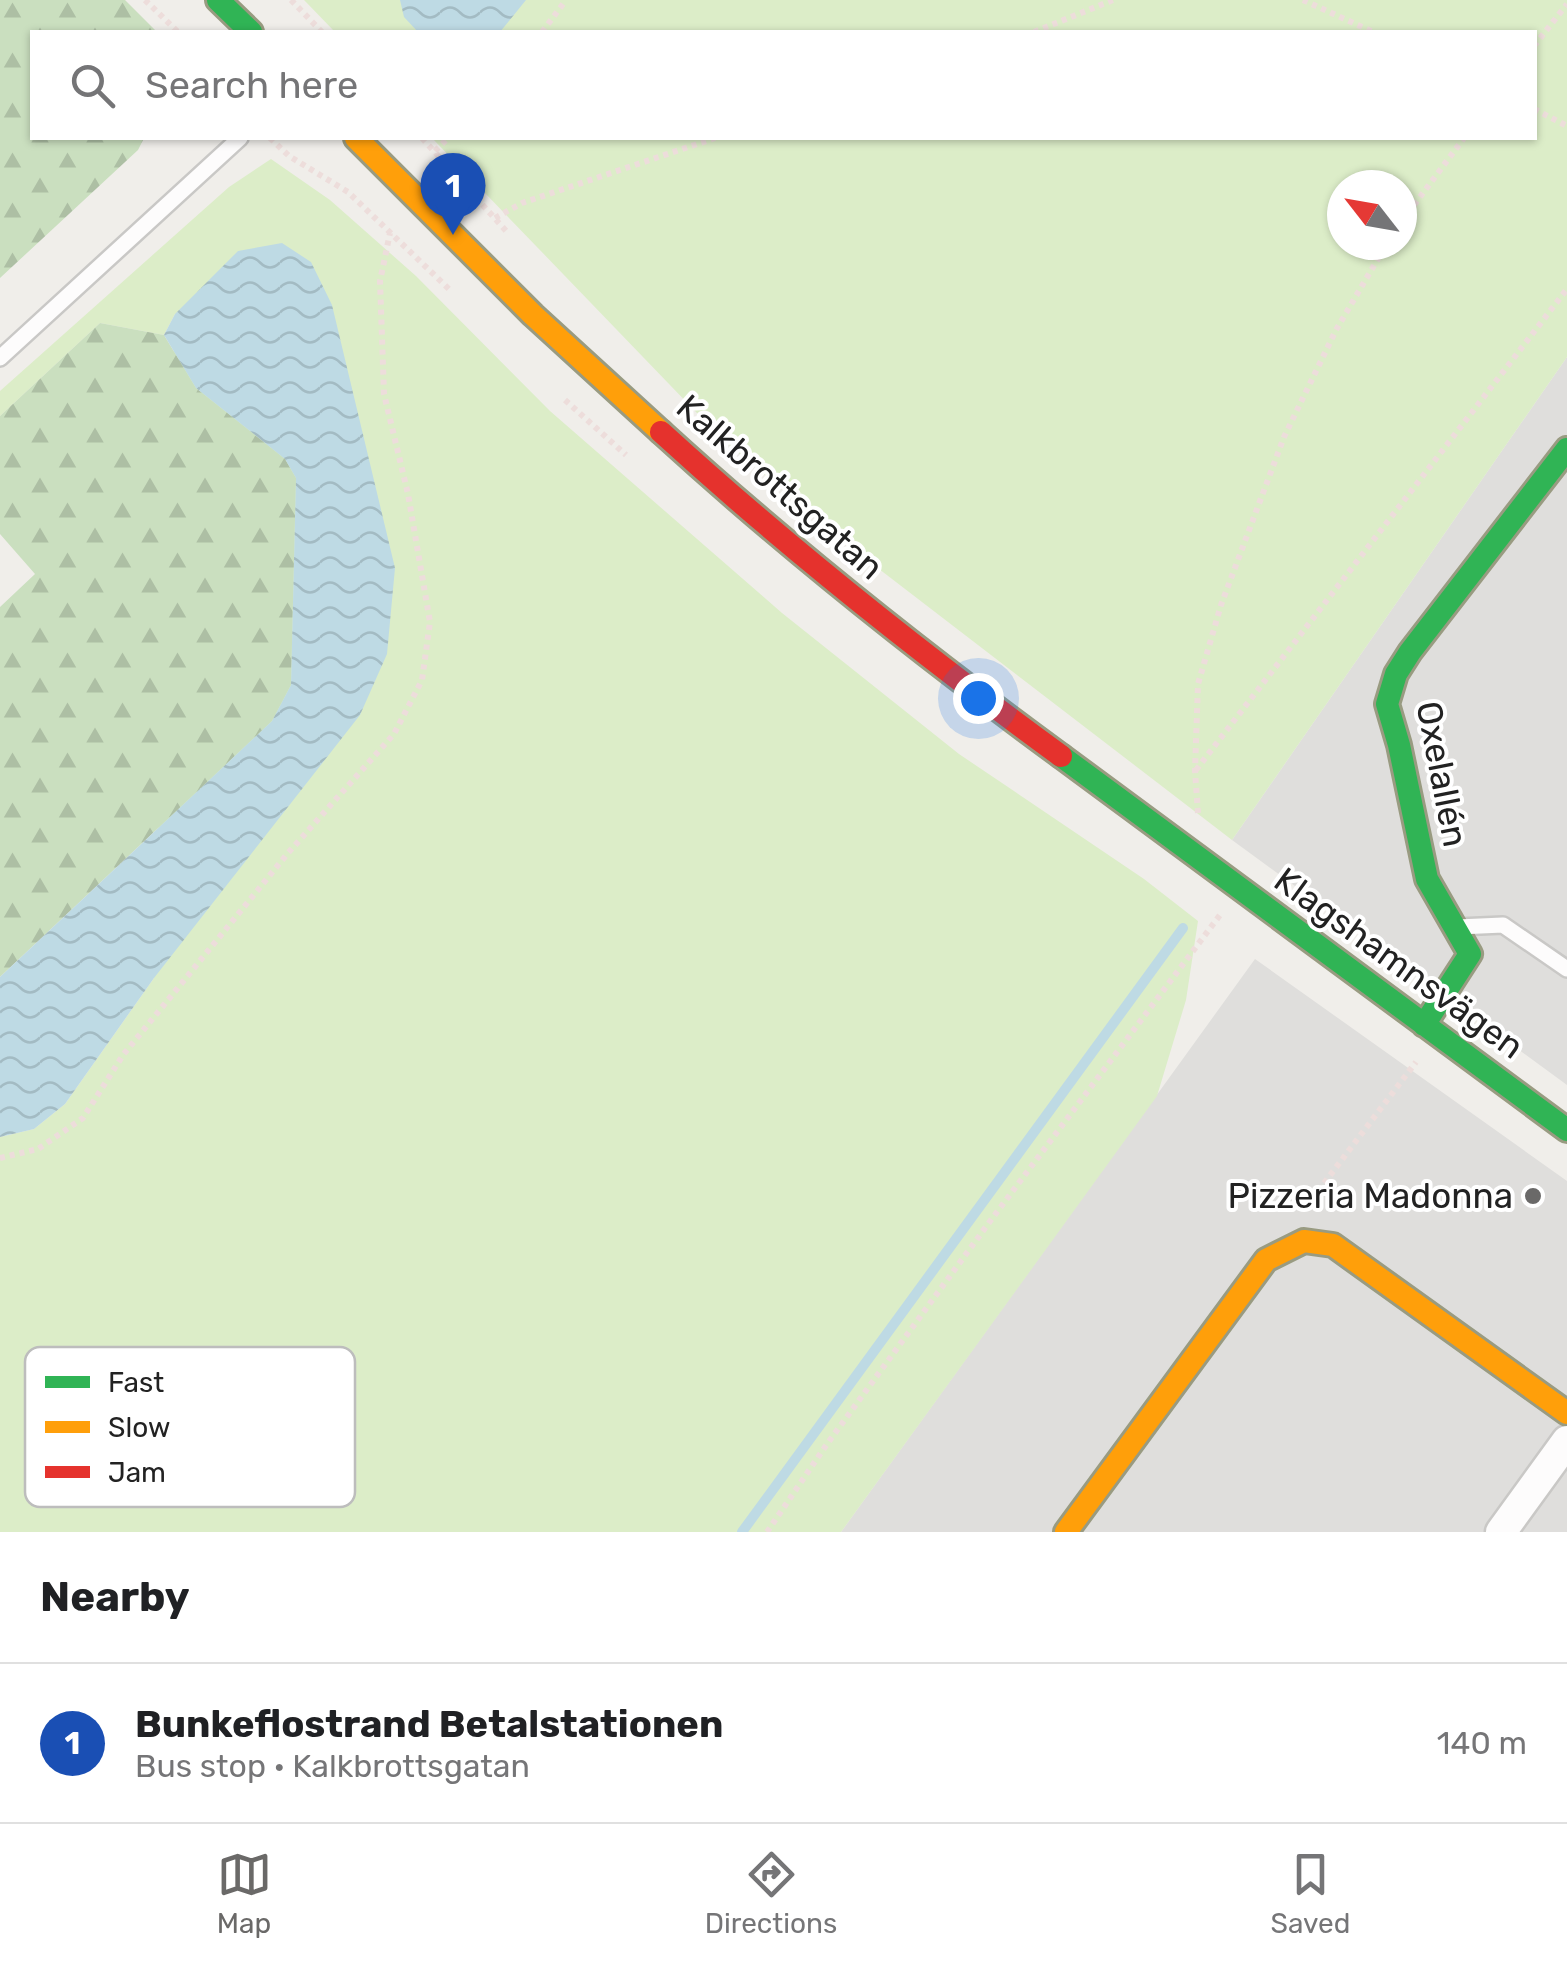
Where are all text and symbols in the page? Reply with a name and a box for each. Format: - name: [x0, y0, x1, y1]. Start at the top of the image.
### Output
- search box: [30, 30, 1537, 140]
- icon: search: [65, 58, 120, 113]
- text: Search here: [145, 62, 358, 108]
- pin: 1: [420, 152, 486, 235]
- north arrow: [1327, 170, 1417, 260]
- street label: Kalkbrottsgatan: [668, 386, 892, 588]
- your location: [953, 673, 1004, 724]
- street label: Oxelallén: [1407, 698, 1477, 850]
- street label: Klagshamnsvägen: [1266, 859, 1532, 1067]
- place label: Pizzeria Madonna: [1228, 1175, 1513, 1217]
- marker: Pizzeria Madonna: [1522, 1185, 1544, 1207]
- legend: [25, 1347, 355, 1507]
- text: Fast: [108, 1366, 164, 1399]
- text: Slow: [108, 1411, 170, 1444]
- text: Jam: [108, 1456, 166, 1489]
- text: Nearby: [40, 1572, 190, 1622]
- text: Bunkeflostrand Betalstationen: [135, 1701, 723, 1747]
- text: 1: [65, 1724, 80, 1762]
- text: 140 m: [1437, 1724, 1527, 1762]
- text: Bus stop · Kalkbrottsgatan: [135, 1747, 530, 1785]
- tab: Map: [217, 1847, 272, 1940]
- tab: Directions: [705, 1847, 837, 1940]
- tab: Saved: [1270, 1847, 1350, 1940]

